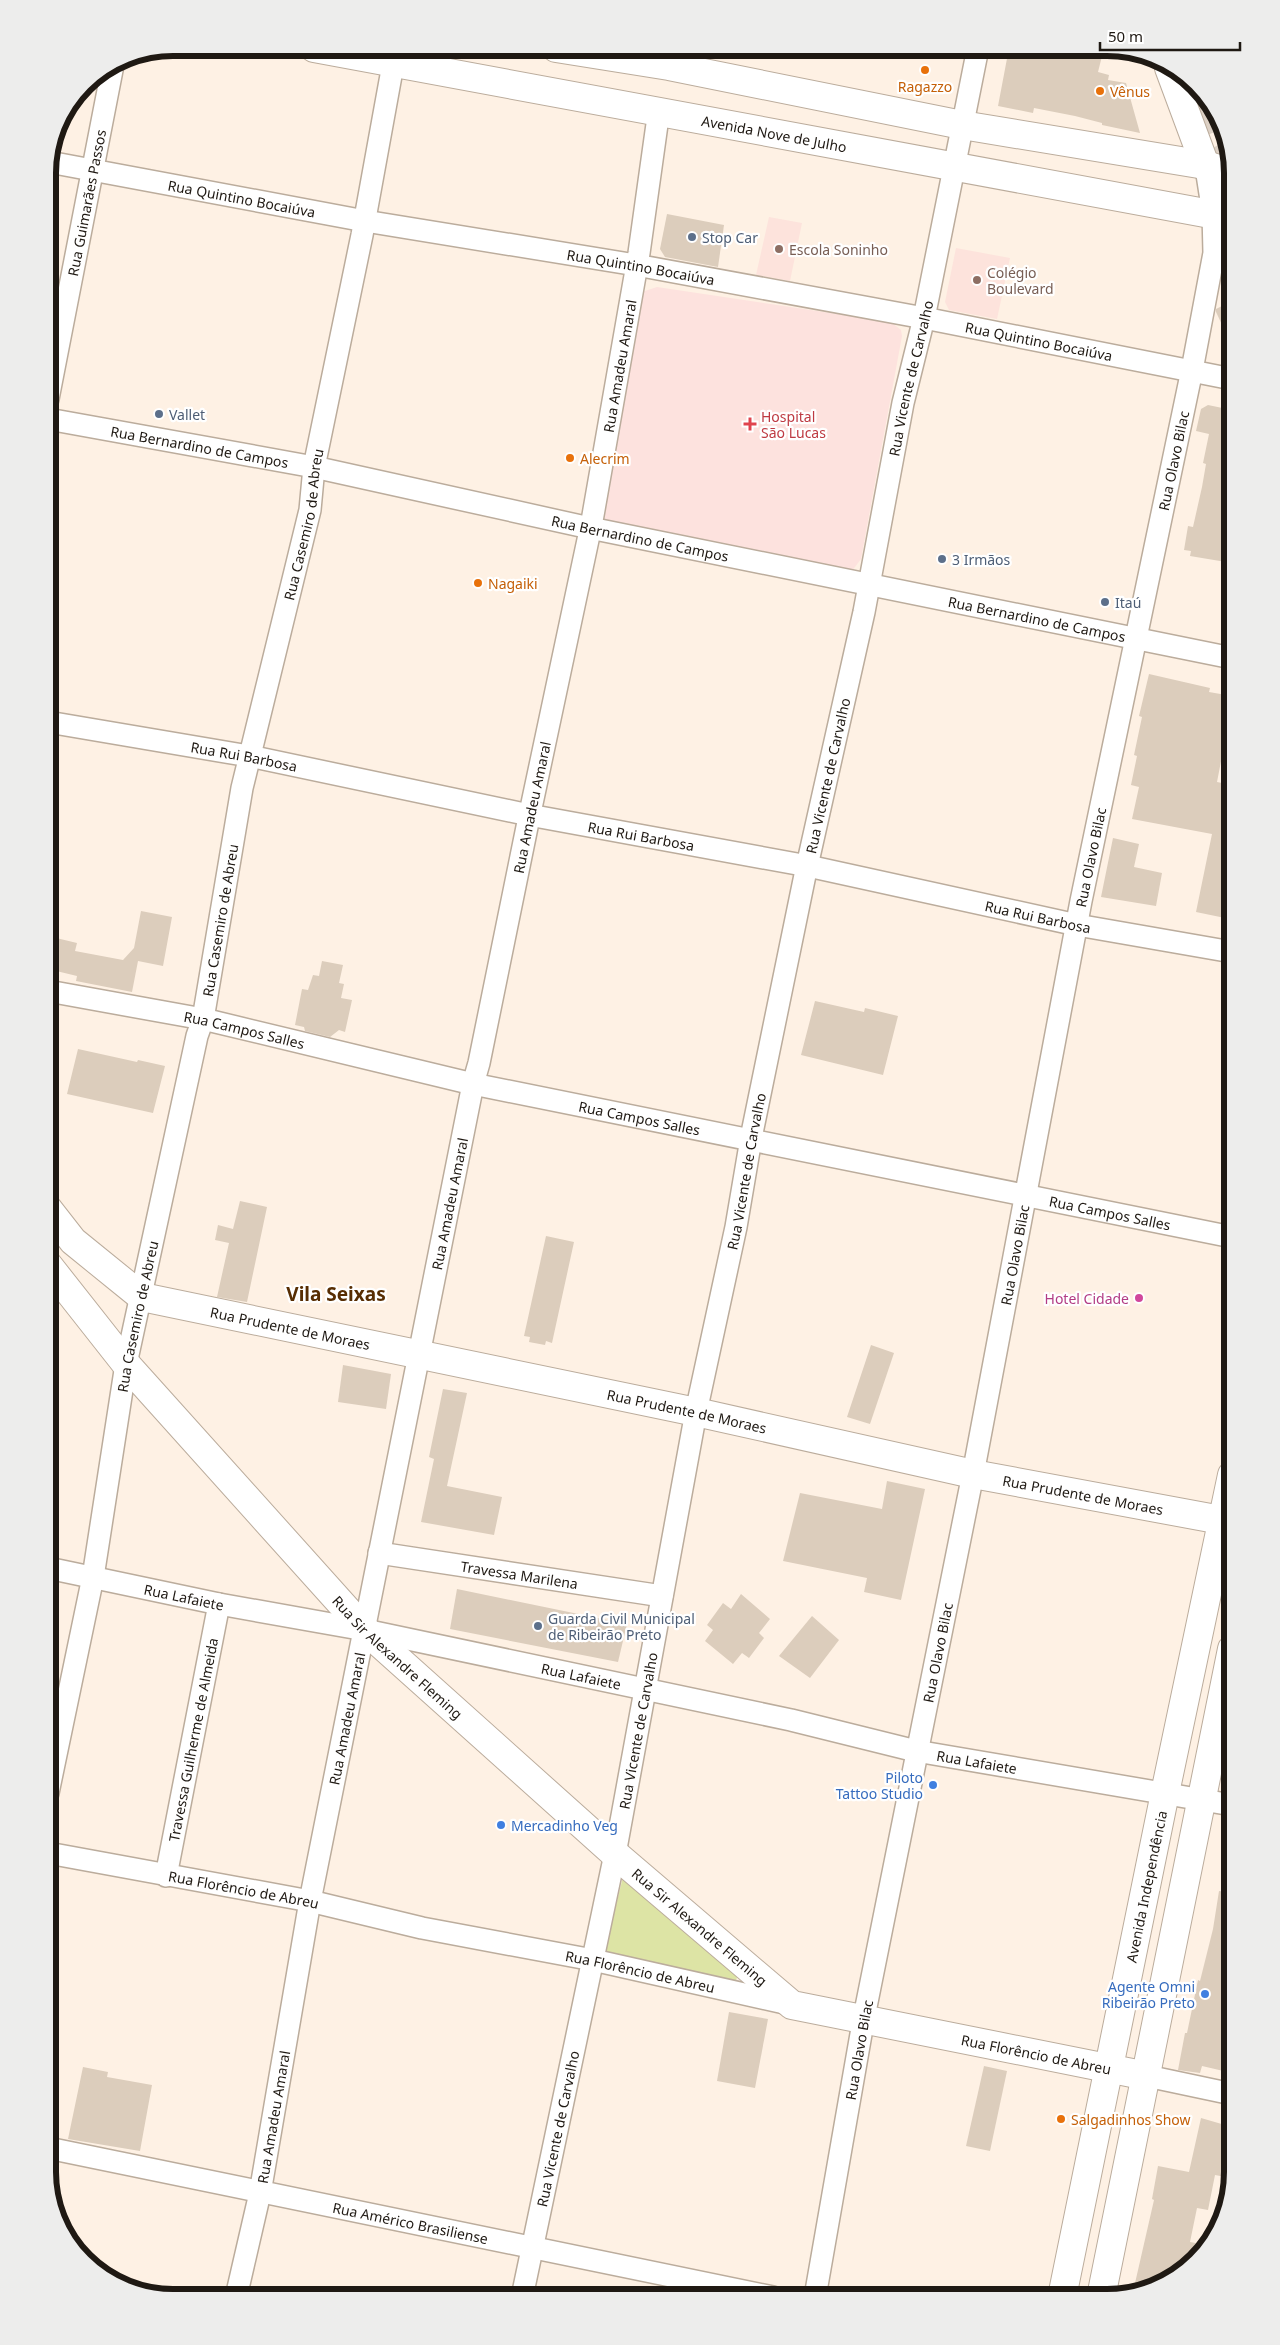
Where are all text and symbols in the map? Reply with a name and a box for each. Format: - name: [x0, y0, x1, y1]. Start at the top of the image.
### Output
- scale bar: [1100, 20, 1240, 52]
- text: 50 m: [1108, 26, 1143, 46]
- marker: Ragazzo: [919, 64, 931, 76]
- place label: Ragazzo: [898, 77, 952, 96]
- place label: Vênus: [1110, 82, 1150, 101]
- marker: Vênus: [1094, 85, 1106, 97]
- street label: Avenida Nove de Julho: [700, 110, 848, 156]
- street label: Rua Guimarães Passos: [63, 127, 110, 278]
- street label: Rua Quintino Bocaiúva: [166, 175, 317, 221]
- place label: Stop Car: [702, 228, 758, 247]
- marker: Stop Car: [686, 231, 698, 243]
- place label: Escola Soninho: [789, 240, 888, 259]
- marker: Escola Soninho: [773, 243, 785, 255]
- street label: Rua Quintino Bocaiúva: [566, 244, 716, 289]
- place label: Colégio Boulevard: [987, 263, 1054, 298]
- marker: Colégio Boulevard: [971, 274, 983, 286]
- street label: Rua Amadeu Amaral: [598, 298, 640, 434]
- street label: Rua Vicente de Carvalho: [884, 299, 937, 458]
- street label: Rua Quintino Bocaiúva: [964, 317, 1114, 365]
- place label: Vallet: [169, 405, 205, 424]
- place label: Hospital São Lucas: [761, 407, 826, 442]
- marker: Vallet: [153, 408, 165, 420]
- street label: Rua Olavo Bilac: [1153, 409, 1193, 512]
- marker: Hospital São Lucas: [743, 417, 757, 431]
- street label: Rua Bernardino de Campos: [109, 421, 290, 472]
- street label: Rua Casemiro de Abreu: [279, 447, 327, 602]
- place label: Alecrim: [580, 449, 630, 468]
- marker: Alecrim: [564, 452, 576, 464]
- street label: Rua Bernardino de Campos: [550, 510, 731, 565]
- place label: 3 Irmãos: [952, 550, 1011, 569]
- marker: 3 Irmãos: [936, 553, 948, 565]
- place label: Nagaiki: [488, 574, 538, 593]
- marker: Nagaiki: [472, 577, 484, 589]
- street label: Rua Bernardino de Campos: [947, 591, 1128, 646]
- place label: Itaú: [1115, 593, 1141, 612]
- marker: Itaú: [1099, 596, 1111, 608]
- street label: Rua Vicente de Carvalho: [801, 696, 854, 855]
- street label: Rua Rui Barbosa: [189, 737, 299, 775]
- street label: Rua Amadeu Amaral: [508, 739, 554, 875]
- street label: Rua Olavo Bilac: [1071, 805, 1110, 909]
- street label: Rua Rui Barbosa: [586, 816, 696, 855]
- street label: Rua Casemiro de Abreu: [197, 842, 242, 998]
- street label: Rua Rui Barbosa: [983, 896, 1092, 937]
- street label: Rua Campos Salles: [182, 1006, 307, 1053]
- street label: Rua Vicente de Carvalho: [722, 1091, 770, 1251]
- street label: Rua Campos Salles: [577, 1096, 702, 1139]
- street label: Rua Amadeu Amaral: [427, 1136, 472, 1272]
- street label: Rua Campos Salles: [1048, 1191, 1173, 1234]
- street label: Rua Olavo Bilac: [996, 1203, 1033, 1307]
- street label: Rua Casemiro de Abreu: [112, 1239, 162, 1394]
- district label: Vila Seixas: [286, 1281, 386, 1307]
- place label: Hotel Cidade: [1045, 1289, 1129, 1308]
- marker: Hotel Cidade: [1133, 1292, 1145, 1304]
- street label: Rua Prudente de Moraes: [209, 1302, 372, 1354]
- street label: Rua Prudente de Moraes: [605, 1384, 769, 1437]
- street label: Rua Prudente de Moraes: [1001, 1470, 1165, 1519]
- street label: Travessa Marilena: [459, 1556, 579, 1593]
- street label: Rua Lafaiete: [142, 1579, 226, 1614]
- street label: Rua Sir Alexandre Fleming: [329, 1591, 467, 1723]
- street label: Rua Olavo Bilac: [918, 1601, 957, 1704]
- place label: Guarda Civil Municipal de Ribeirão Preto: [548, 1609, 695, 1644]
- marker: Guarda Civil Municipal de Ribeirão Preto: [532, 1620, 544, 1632]
- street label: Travessa Guilherme de Almeida: [163, 1636, 222, 1843]
- street label: Rua Amadeu Amaral: [324, 1651, 369, 1786]
- street label: Rua Vicente de Carvalho: [614, 1651, 661, 1811]
- street label: Rua Lafaiete: [539, 1658, 623, 1693]
- street label: Rua Lafaiete: [935, 1745, 1019, 1778]
- place label: Piloto Tattoo Studio: [836, 1768, 923, 1803]
- marker: Piloto Tattoo Studio: [927, 1779, 939, 1791]
- street label: Avenida Independência: [1121, 1809, 1171, 1964]
- place label: Mercadinho Veg: [511, 1816, 618, 1835]
- marker: Mercadinho Veg: [495, 1819, 507, 1831]
- street label: Rua Sir Alexandre Fleming: [628, 1863, 772, 1990]
- street label: Rua Florêncio de Abreu: [167, 1866, 321, 1912]
- street label: Rua Florêncio de Abreu: [564, 1946, 717, 1997]
- place label: Agente Omni Ribeirão Preto: [1102, 1977, 1195, 2012]
- marker: Agente Omni Ribeirão Preto: [1199, 1988, 1211, 2000]
- street label: Rua Olavo Bilac: [840, 1998, 877, 2101]
- street label: Rua Florêncio de Abreu: [959, 2030, 1113, 2078]
- street label: Rua Amadeu Amaral: [252, 2049, 294, 2185]
- street label: Rua Vicente de Carvalho: [532, 2049, 583, 2209]
- place label: Salgadinhos Show: [1071, 2110, 1191, 2129]
- marker: Salgadinhos Show: [1055, 2113, 1067, 2125]
- street label: Rua Américo Brasiliense: [331, 2197, 490, 2248]

